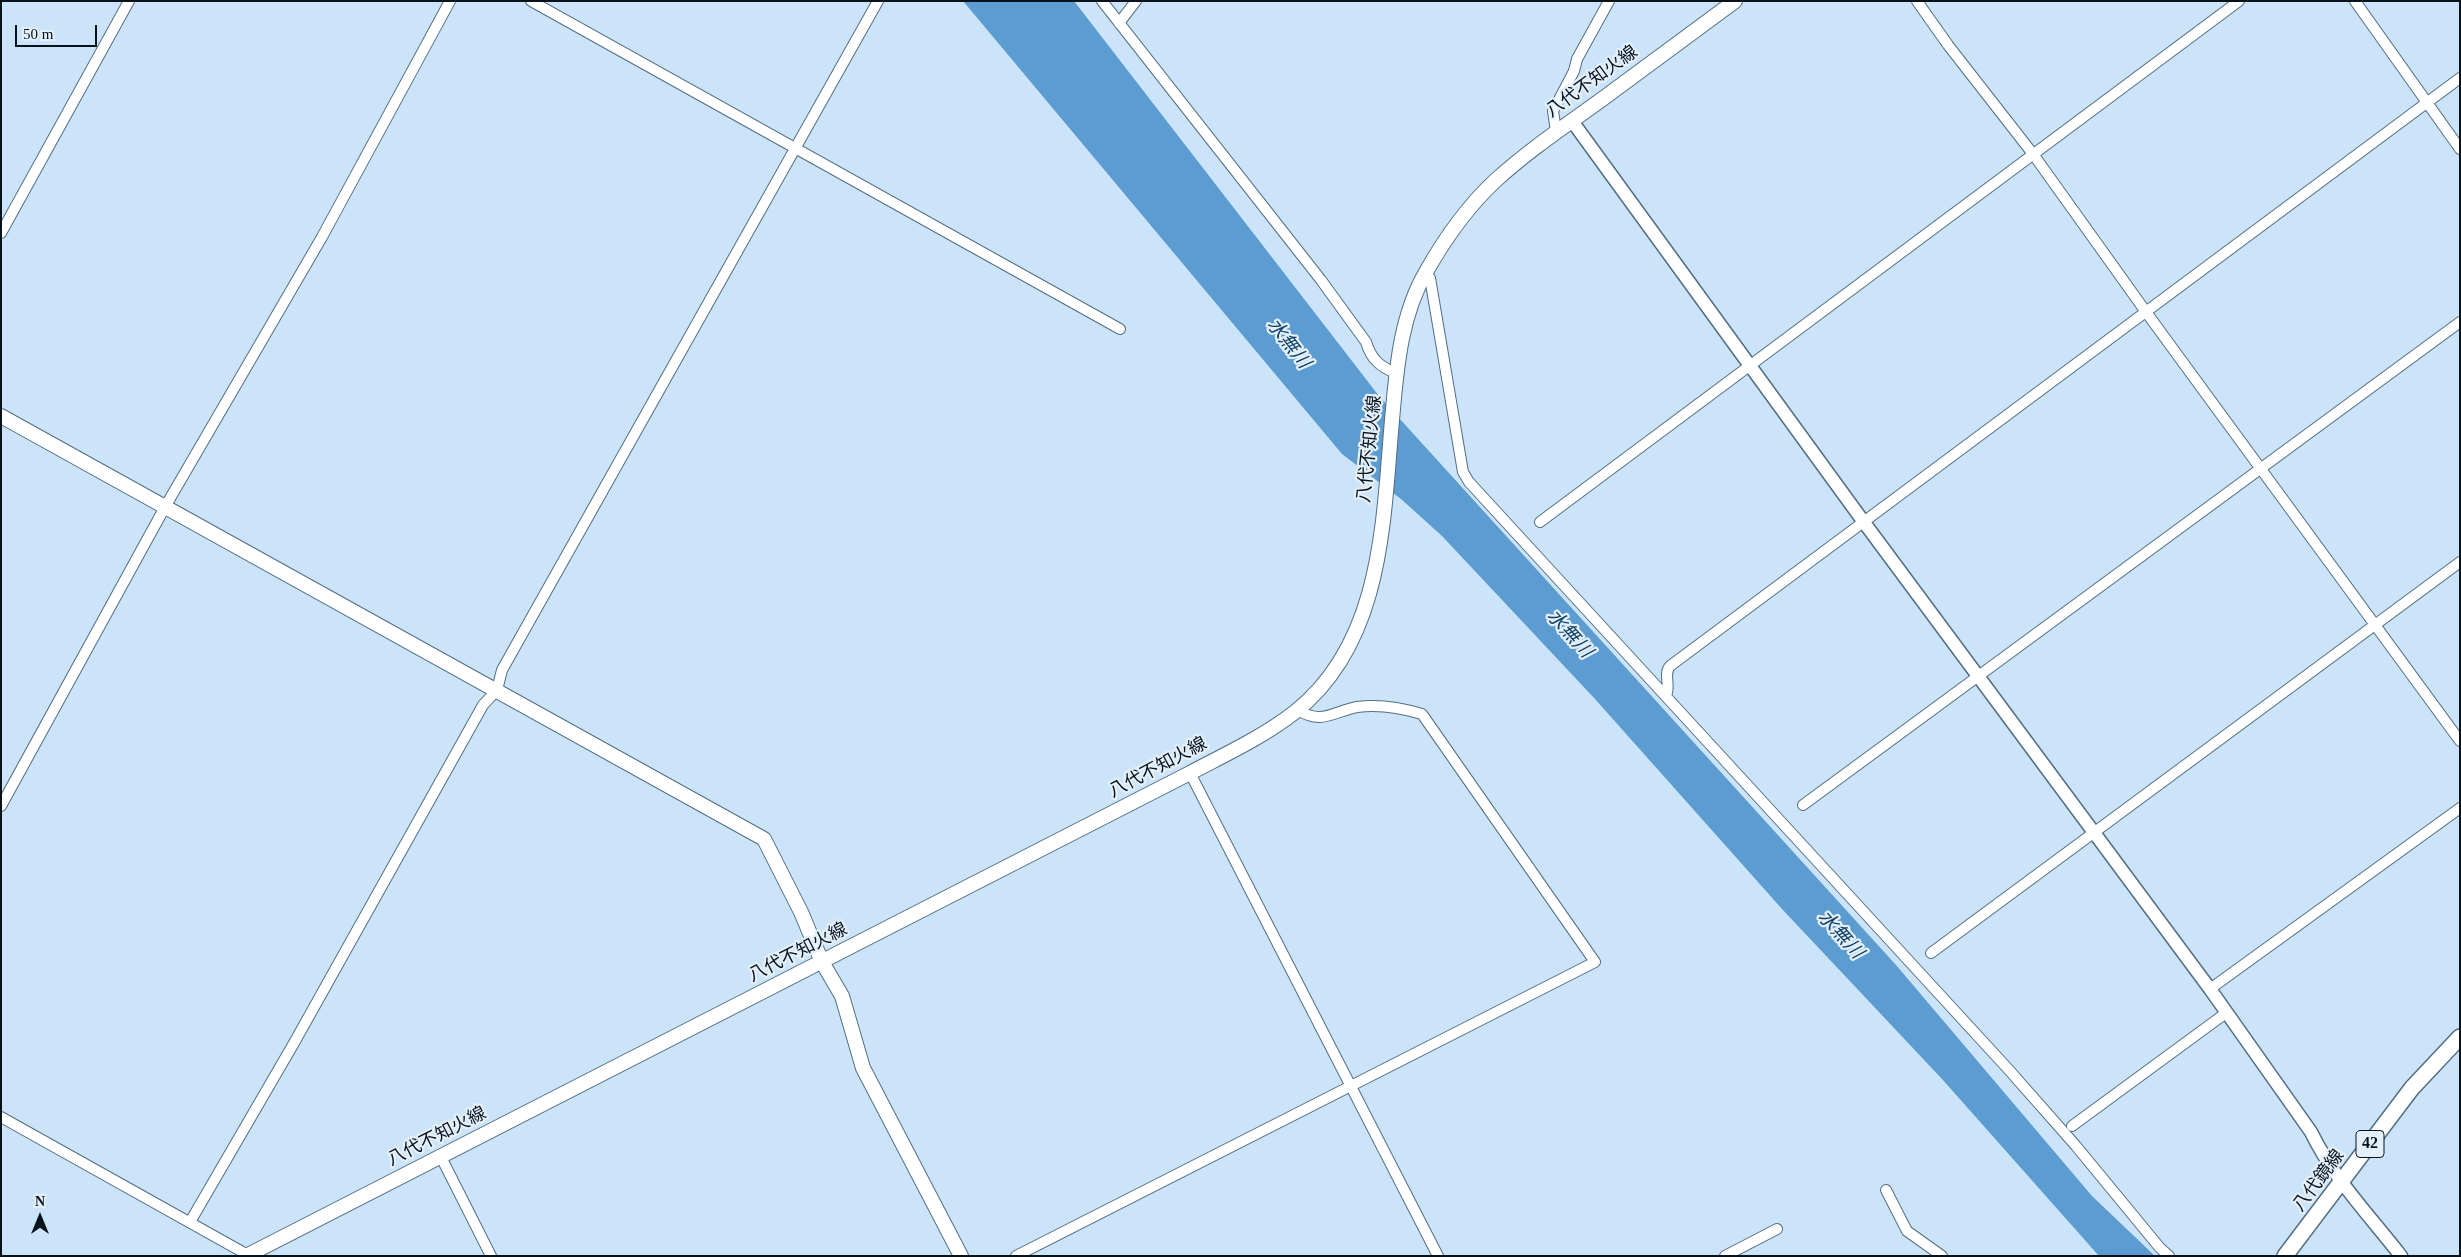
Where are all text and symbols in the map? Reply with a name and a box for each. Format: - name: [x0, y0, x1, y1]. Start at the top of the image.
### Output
- scale bar: [18, 15, 100, 47]
- text: 50 m: [23, 26, 53, 42]
- street label: 八代不知火線: [1542, 42, 1642, 122]
- water label: 水無川: [1261, 315, 1315, 373]
- street label: 八代不知火線: [1354, 394, 1386, 504]
- water label: 水無川: [1541, 605, 1597, 663]
- street label: 八代不知火線: [1105, 733, 1211, 803]
- water label: 水無川: [1812, 906, 1868, 964]
- street label: 八代不知火線: [745, 919, 851, 987]
- street label: 八代不知火線: [384, 1103, 490, 1171]
- road number: 42: [2356, 1130, 2384, 1158]
- street label: 八代鏡線: [2289, 1146, 2349, 1216]
- north arrow: [15, 1192, 65, 1242]
- text: N: [35, 1194, 45, 1209]

